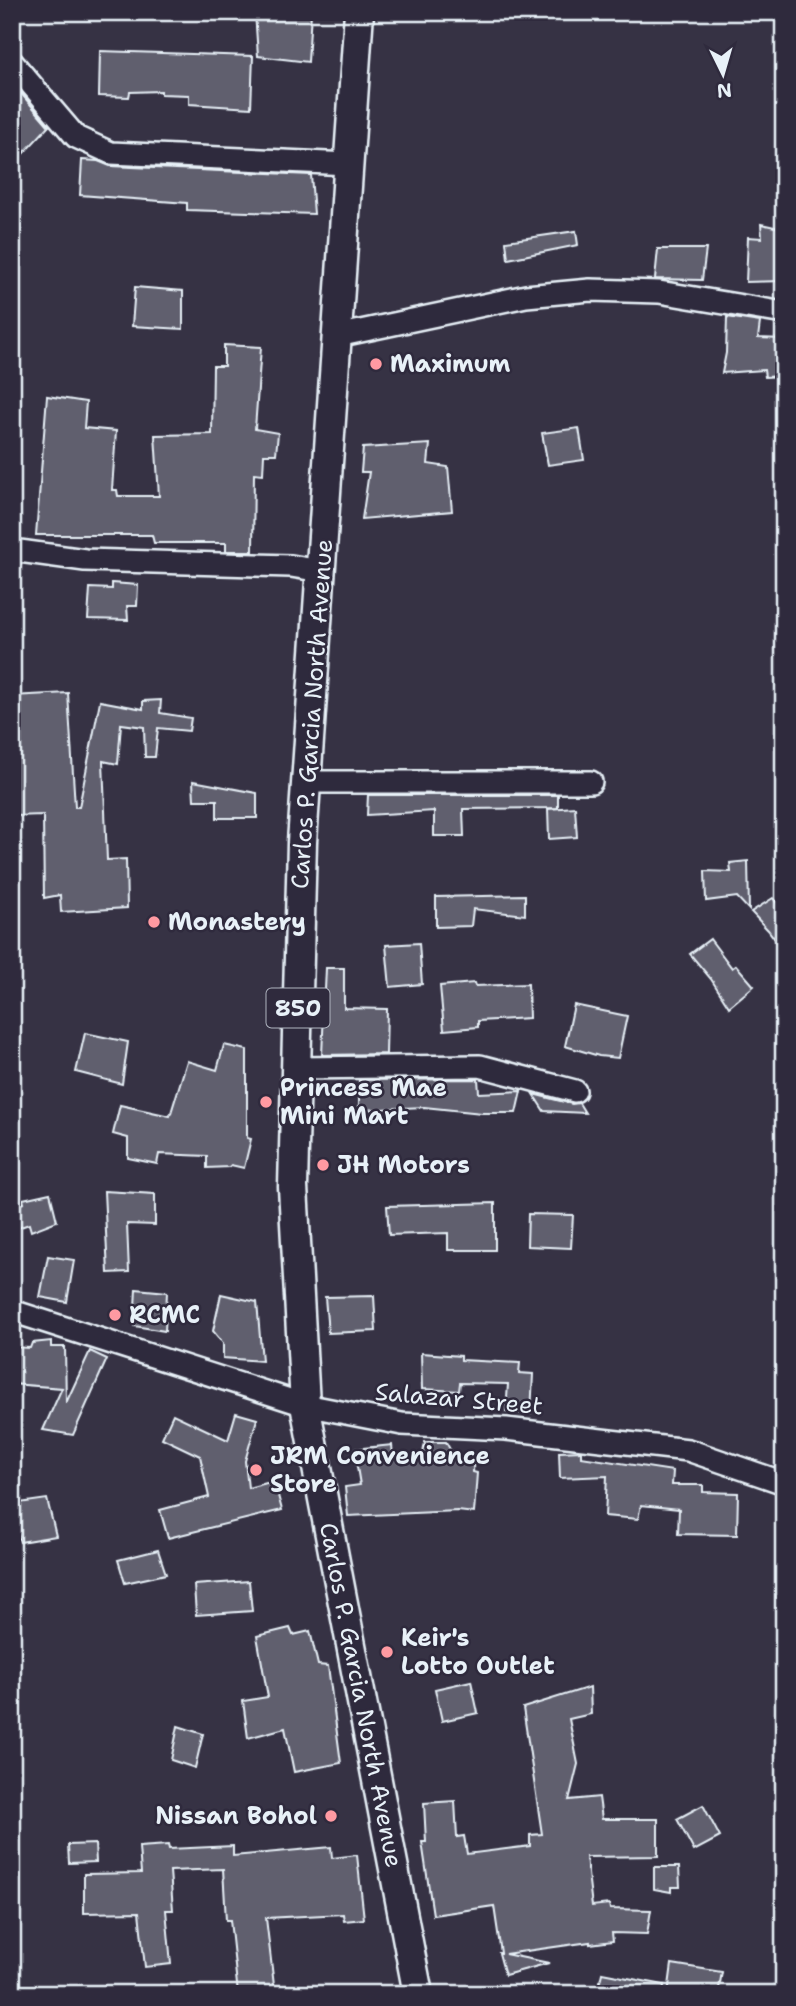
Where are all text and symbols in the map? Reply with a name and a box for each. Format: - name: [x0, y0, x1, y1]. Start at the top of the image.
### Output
- north arrow: [688, 38, 758, 108]
- text: N: [716, 77, 733, 104]
- place label: Maximum: [390, 348, 511, 380]
- marker: Maximum: [368, 356, 384, 372]
- street label: Carlos P. Garcia North Avenue: [284, 538, 340, 890]
- place label: Monastery: [168, 906, 306, 938]
- marker: Monastery: [146, 914, 162, 930]
- road number: 850: [266, 988, 330, 1028]
- place label: Princess Mae Mini Mart: [280, 1072, 447, 1132]
- marker: Princess Mae Mini Mart: [258, 1094, 274, 1110]
- place label: JH Motors: [337, 1149, 470, 1181]
- marker: JH Motors: [315, 1157, 331, 1173]
- place label: RCMC: [129, 1299, 200, 1331]
- marker: RCMC: [107, 1307, 123, 1323]
- street label: Salazar Street: [374, 1376, 544, 1422]
- place label: JRM Convenience Store: [270, 1440, 490, 1500]
- marker: JRM Convenience Store: [248, 1462, 264, 1478]
- street label: Carlos P. Garcia North Avenue: [312, 1520, 410, 1870]
- place label: Keir's Lotto Outlet: [401, 1622, 555, 1682]
- marker: Keir's Lotto Outlet: [379, 1644, 395, 1660]
- place label: Nissan Bohol: [155, 1800, 317, 1832]
- marker: Nissan Bohol: [323, 1808, 339, 1824]

